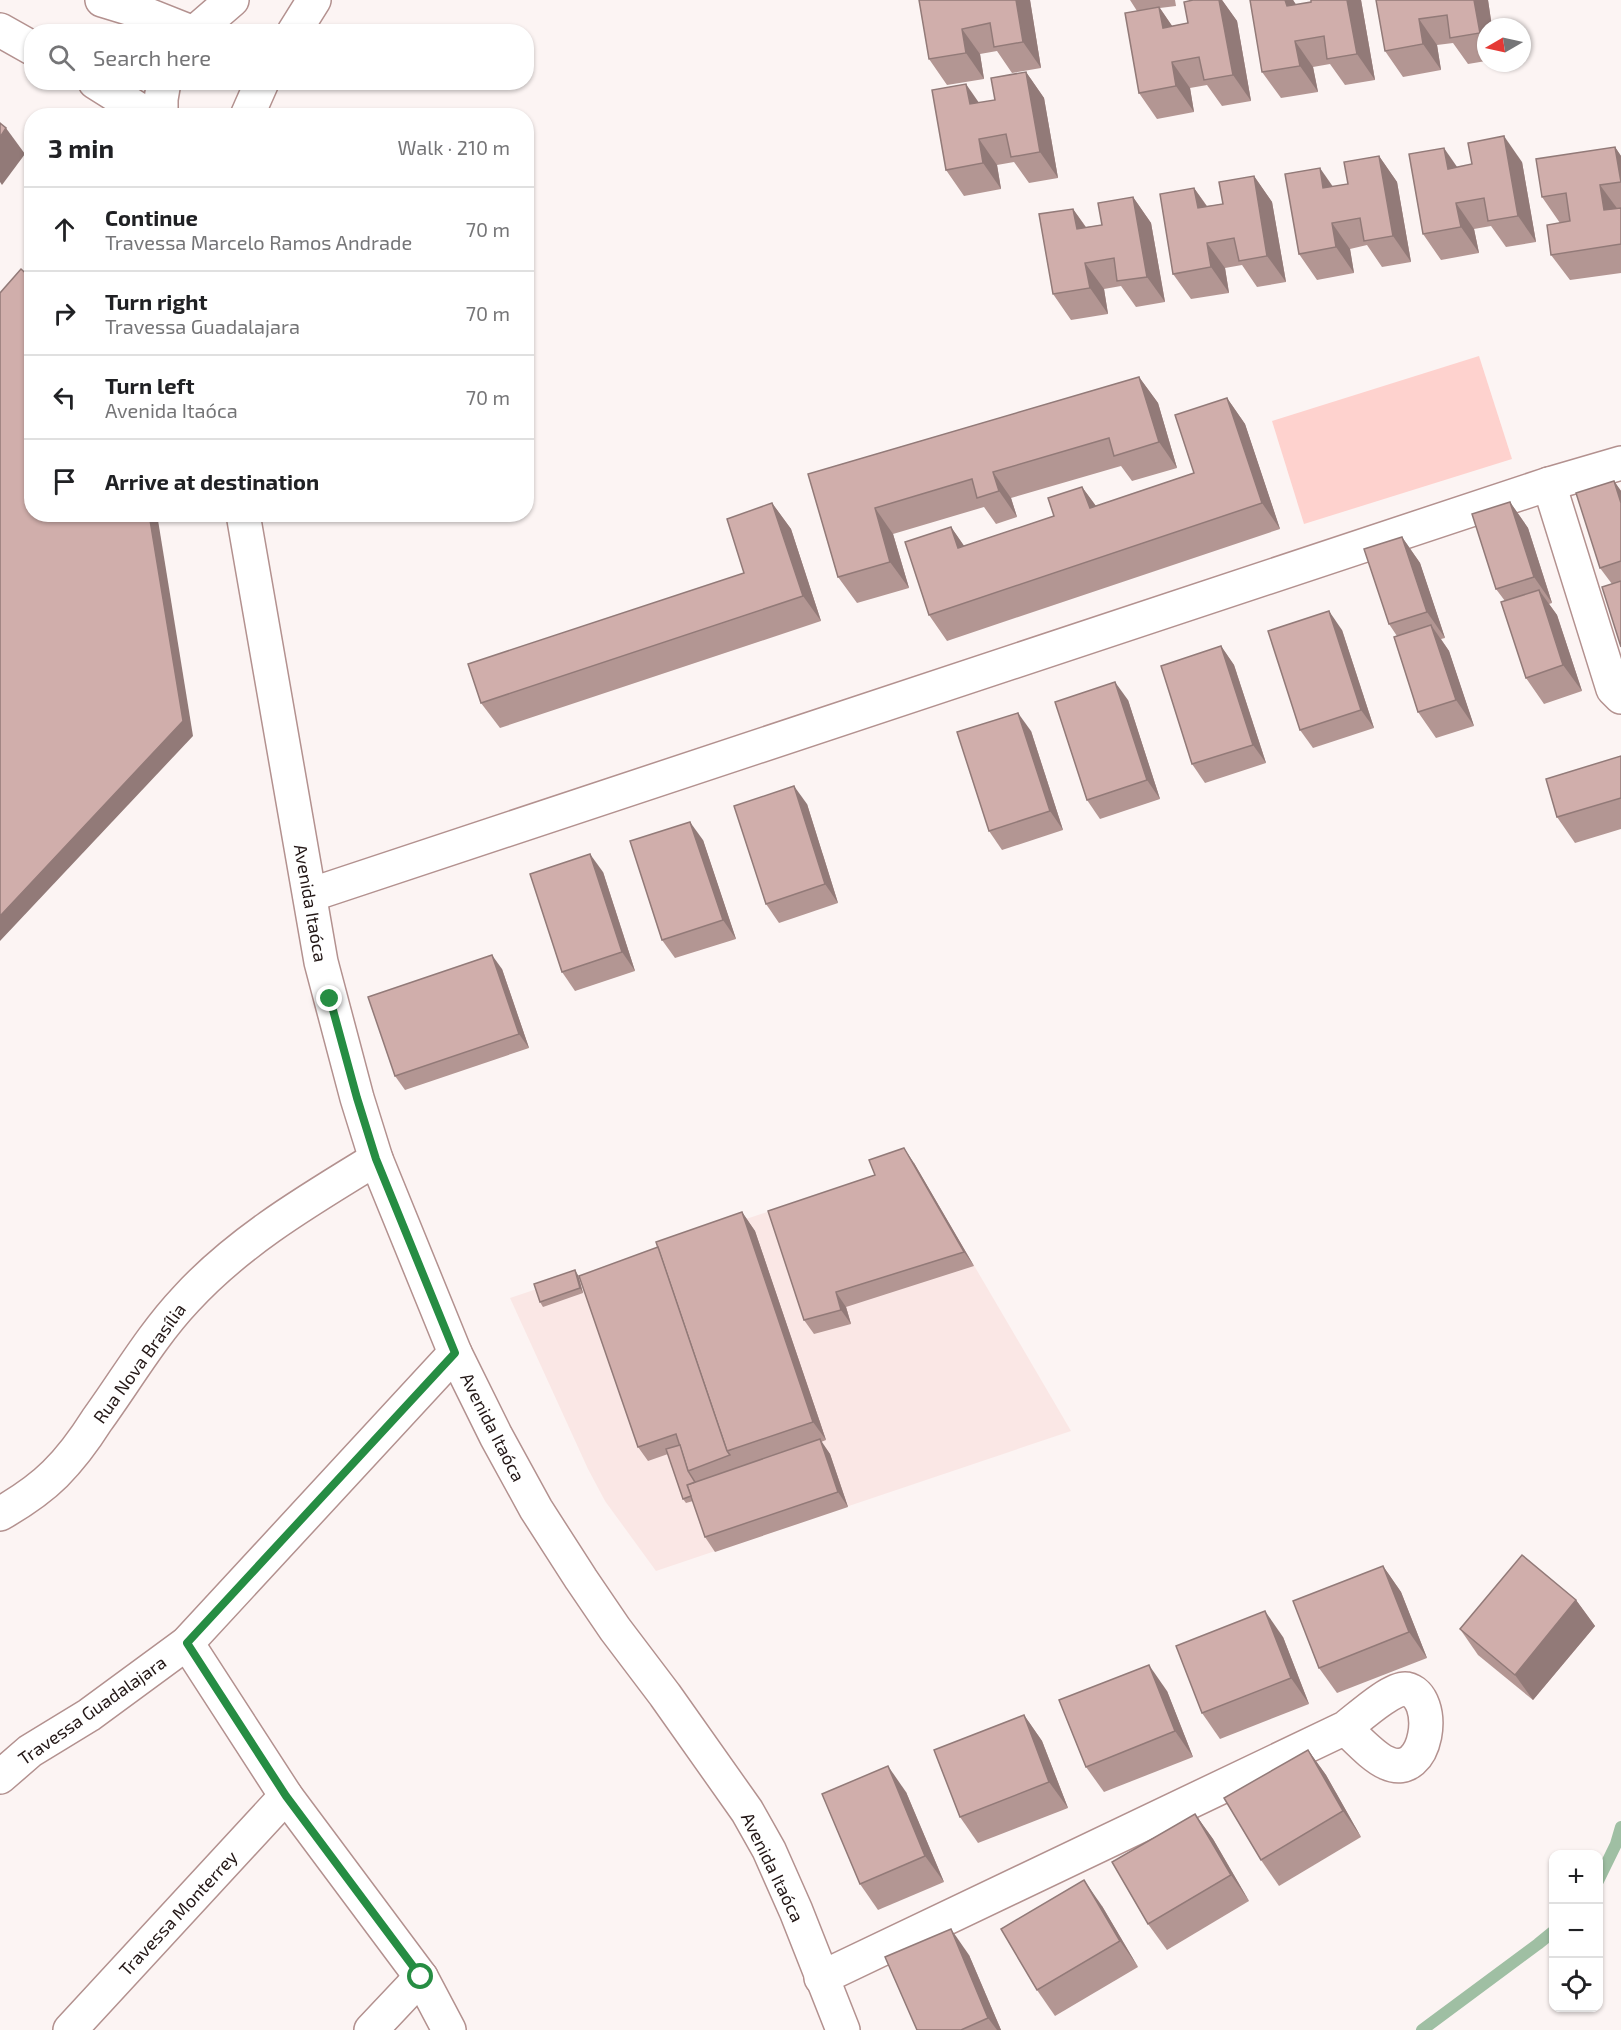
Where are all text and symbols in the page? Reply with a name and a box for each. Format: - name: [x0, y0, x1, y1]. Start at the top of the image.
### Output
- north arrow: [1477, 18, 1531, 72]
- search box: [24, 24, 534, 90]
- icon: search: [45, 41, 78, 74]
- text: Search here: [93, 44, 211, 70]
- text: 3 min: [48, 132, 114, 163]
- text: Walk · 210 m: [398, 135, 510, 159]
- text: Continue: [105, 204, 198, 230]
- icon: ahead: [48, 213, 81, 246]
- text: 70 m: [466, 217, 510, 241]
- text: Travessa Marcelo Ramos Andrade: [105, 230, 412, 254]
- text: Turn right: [105, 288, 207, 314]
- icon: right: [48, 297, 81, 330]
- text: 70 m: [466, 301, 510, 325]
- text: Travessa Guadalajara: [105, 314, 300, 338]
- text: Turn left: [105, 372, 194, 398]
- icon: left: [48, 381, 81, 414]
- text: 70 m: [466, 385, 510, 409]
- text: Avenida Itaóca: [105, 398, 238, 422]
- icon: arrive: [48, 465, 81, 498]
- text: Arrive at destination: [105, 468, 319, 494]
- street label: Avenida Itaóca: [290, 842, 332, 964]
- route end: [316, 985, 342, 1011]
- street label: Rua Nova Brasília: [88, 1299, 190, 1427]
- street label: Avenida Itaóca: [456, 1369, 530, 1485]
- street label: Travessa Guadalajara: [14, 1651, 170, 1769]
- street label: Avenida Itaóca: [737, 1809, 809, 1925]
- street label: Travessa Monterrey: [114, 1845, 242, 1980]
- map controls: [1549, 1850, 1603, 2012]
- button: +: [1549, 1850, 1603, 1904]
- button: −: [1549, 1904, 1603, 1958]
- button: locate: [1549, 1958, 1603, 2012]
- route start: [407, 1963, 433, 1989]

